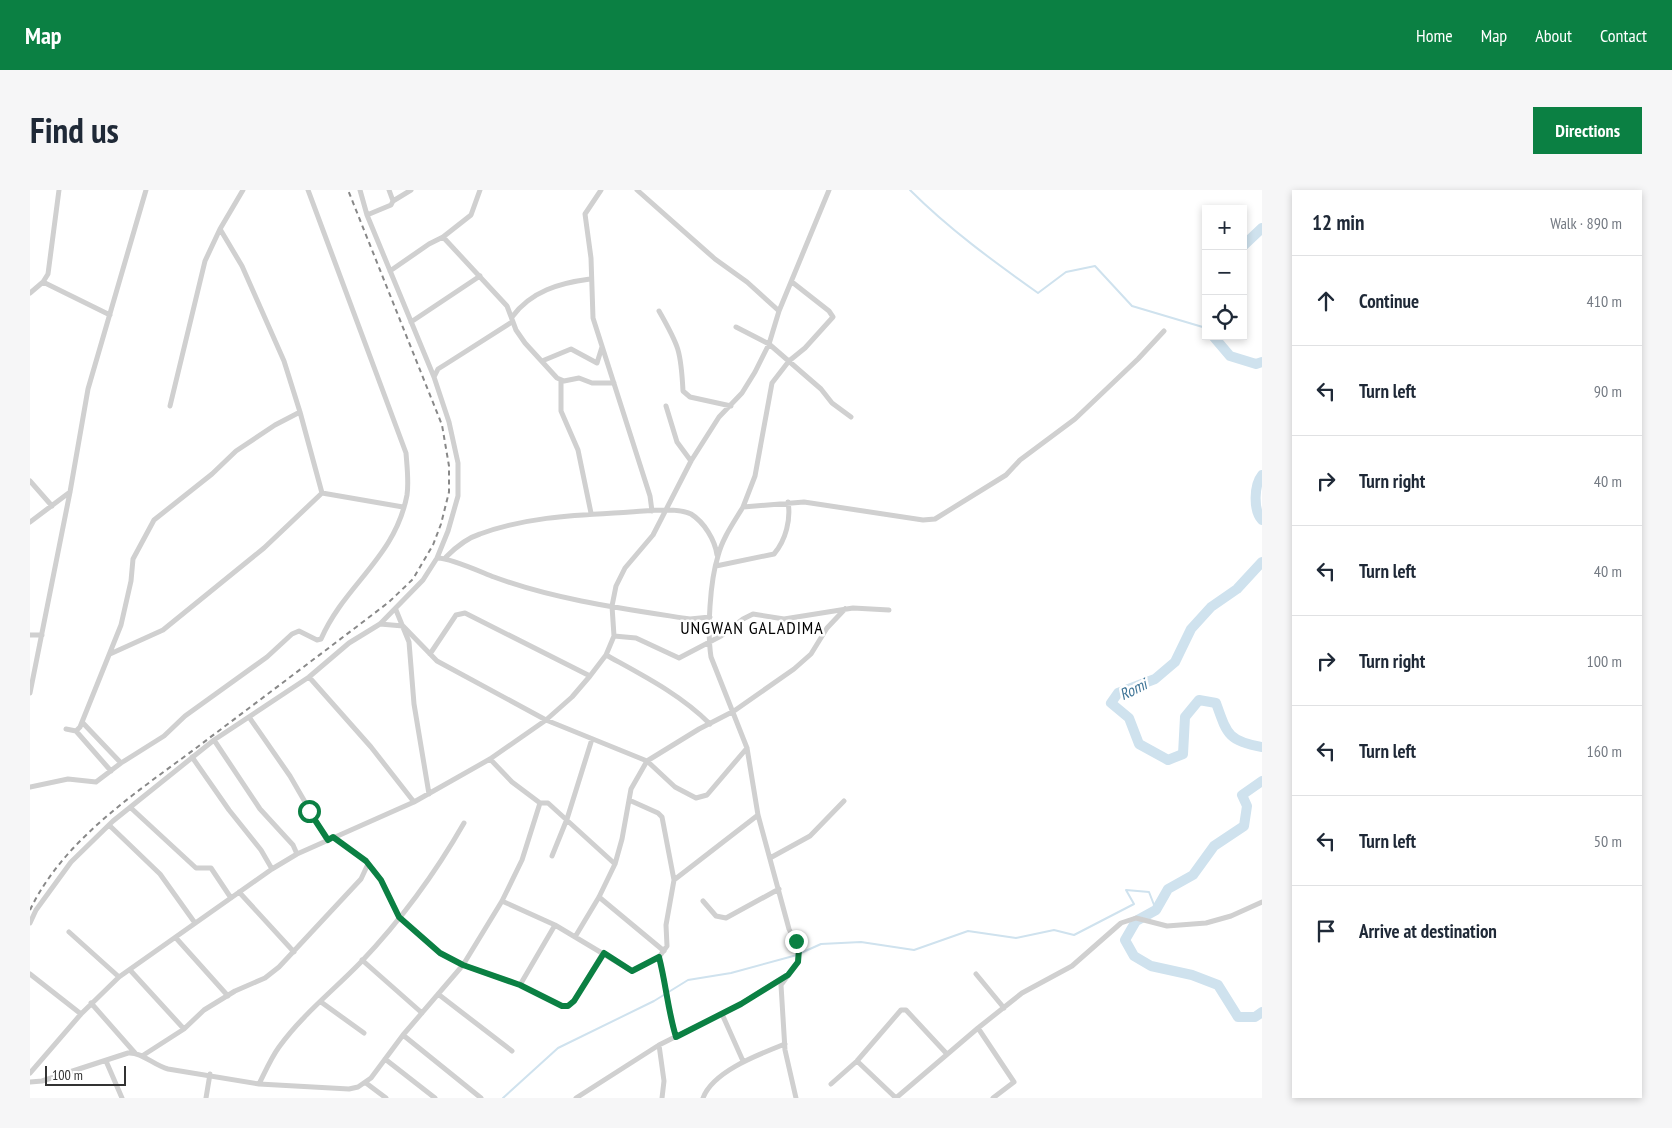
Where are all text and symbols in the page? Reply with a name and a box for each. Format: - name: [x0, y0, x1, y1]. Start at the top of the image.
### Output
- text: Map: [25, 20, 62, 51]
- text: Home: [1416, 24, 1453, 47]
- text: Map: [1481, 24, 1507, 47]
- text: About: [1535, 24, 1572, 47]
- text: Contact: [1600, 24, 1647, 47]
- text: Find us: [30, 107, 119, 153]
- button: Directions: [1533, 107, 1642, 154]
- map controls: [1202, 205, 1247, 340]
- button: +: [1202, 205, 1247, 250]
- text: 12 min: [1312, 209, 1364, 236]
- text: Walk · 890 m: [1550, 213, 1622, 233]
- button: −: [1202, 250, 1247, 295]
- icon: ahead: [1312, 287, 1340, 315]
- text: Continue: [1359, 289, 1419, 313]
- text: 410 m: [1587, 291, 1622, 311]
- button: locate: [1202, 295, 1247, 340]
- icon: left: [1312, 377, 1340, 405]
- text: Turn left: [1359, 379, 1416, 403]
- text: 90 m: [1594, 381, 1622, 401]
- icon: right: [1312, 467, 1340, 495]
- text: Turn right: [1359, 469, 1425, 493]
- text: 40 m: [1594, 471, 1622, 491]
- icon: left: [1312, 557, 1340, 585]
- text: Turn left: [1359, 559, 1416, 583]
- text: 40 m: [1594, 561, 1622, 581]
- district label: UNGWAN GALADIMA: [680, 616, 824, 639]
- icon: right: [1312, 647, 1340, 675]
- text: Turn right: [1359, 649, 1425, 673]
- text: 100 m: [1587, 651, 1622, 671]
- water label: Romi: [1116, 673, 1152, 704]
- icon: left: [1312, 737, 1340, 765]
- text: Turn left: [1359, 739, 1416, 763]
- text: 160 m: [1587, 741, 1622, 761]
- route start: [298, 800, 321, 823]
- icon: left: [1312, 827, 1340, 855]
- text: Turn left: [1359, 829, 1416, 853]
- text: 50 m: [1594, 831, 1622, 851]
- icon: arrive: [1312, 917, 1340, 945]
- text: Arrive at destination: [1359, 919, 1497, 943]
- route end: [785, 930, 808, 953]
- scale bar: [45, 1063, 126, 1086]
- text: 100 m: [52, 1066, 83, 1084]

